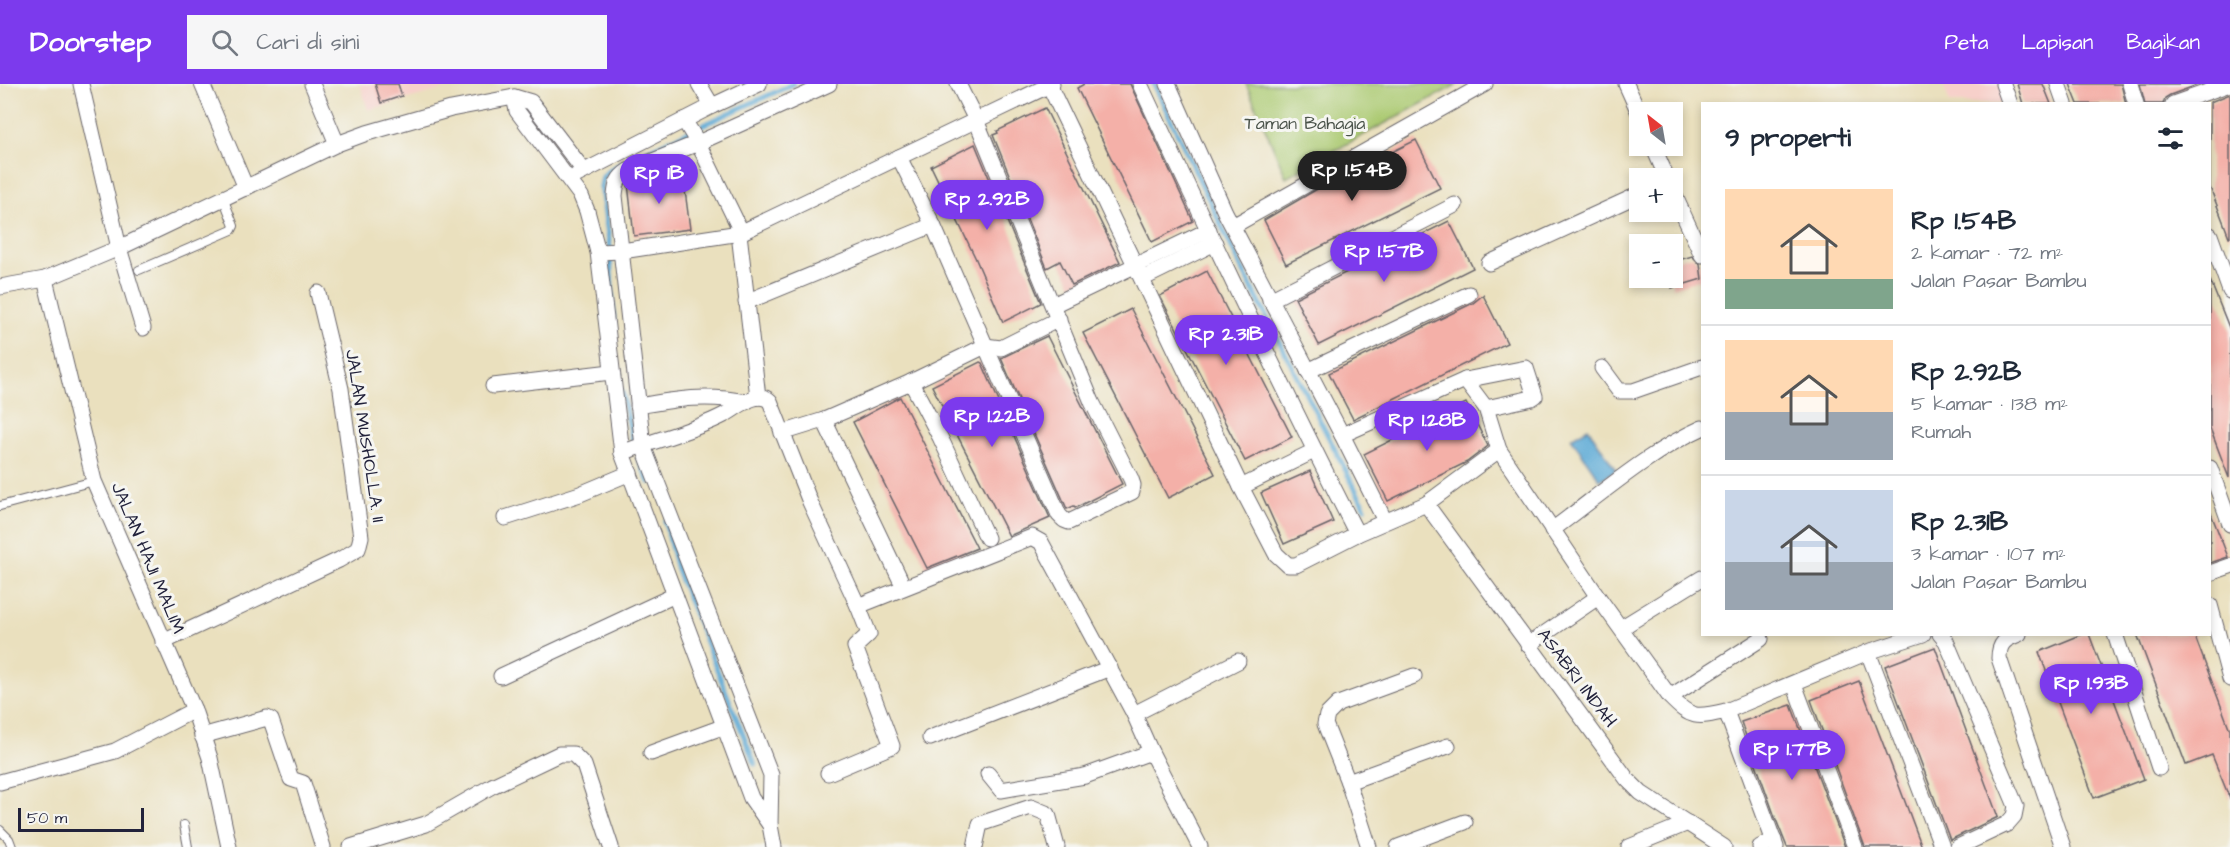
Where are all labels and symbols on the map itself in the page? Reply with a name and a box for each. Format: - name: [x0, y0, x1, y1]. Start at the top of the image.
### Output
- north arrow: [1629, 102, 1683, 156]
- park label: Taman Bahagia: [1245, 111, 1365, 137]
- pin: Rp 1.54B: [1290, 151, 1414, 202]
- pin: Rp 1B: [617, 154, 701, 205]
- pin: Rp 2.92B: [925, 180, 1049, 231]
- pin: Rp 1.57B: [1322, 232, 1446, 283]
- pin: Rp 2.31B: [1164, 315, 1288, 366]
- street label: JALAN MUSHOLLA. II: [339, 348, 391, 524]
- pin: Rp 1.22B: [930, 397, 1054, 448]
- pin: Rp 1.28B: [1365, 401, 1489, 452]
- street label: JALAN HAJI MALIM: [105, 479, 191, 638]
- street label: ASABRI INDAH: [1531, 623, 1623, 733]
- pin: Rp 1.93B: [2029, 664, 2153, 715]
- pin: Rp 1.77B: [1730, 730, 1854, 781]
- scale bar: [18, 805, 144, 832]

